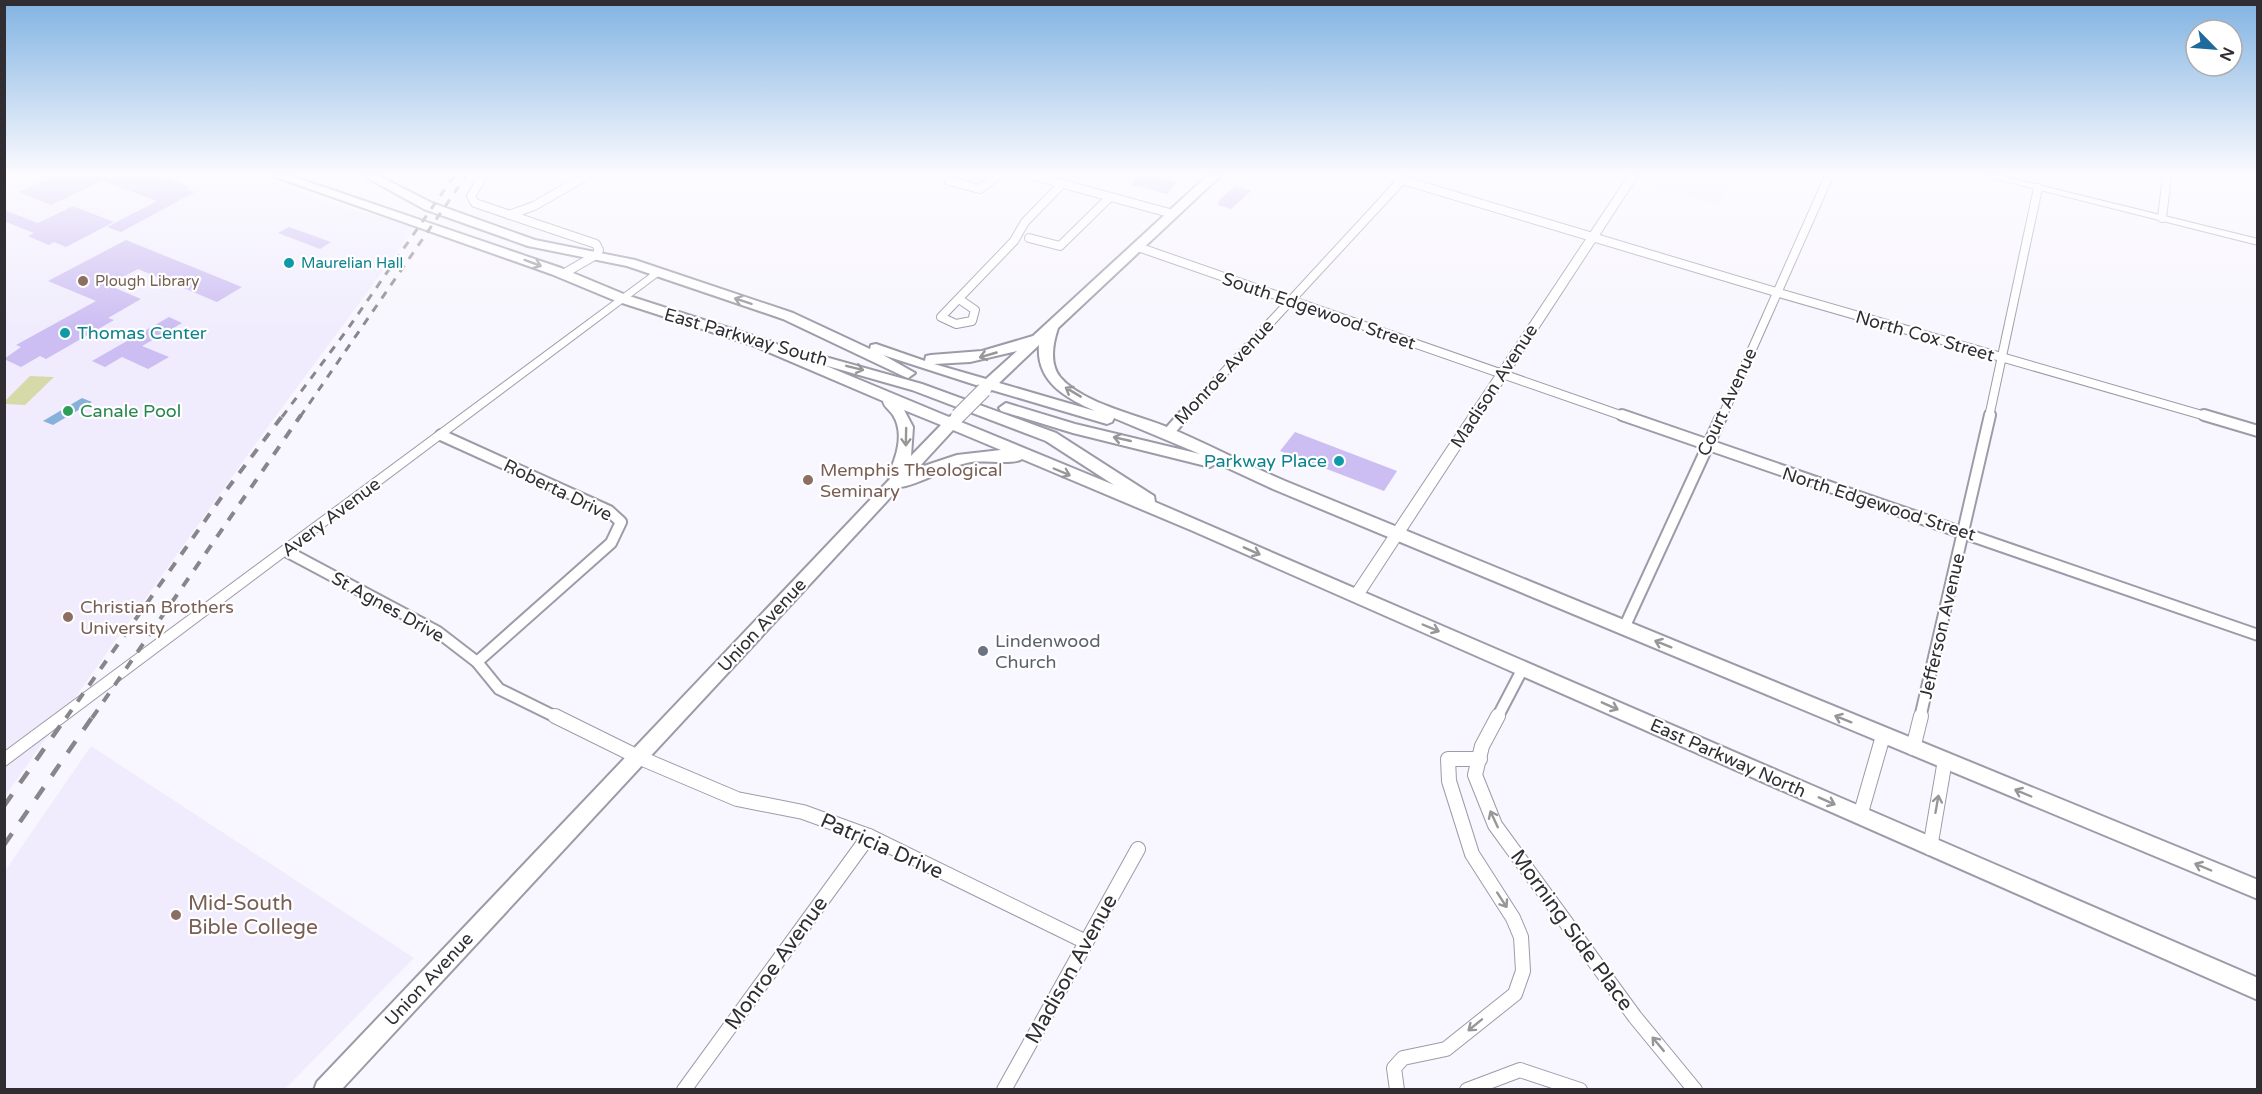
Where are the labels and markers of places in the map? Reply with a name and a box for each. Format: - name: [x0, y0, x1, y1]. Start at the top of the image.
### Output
- place label: Maurelian Hall: [301, 254, 403, 272]
- marker: Maurelian Hall: [282, 256, 296, 270]
- place label: Plough Library: [95, 272, 199, 290]
- marker: Plough Library: [76, 274, 90, 288]
- place label: Thomas Center: [77, 322, 207, 344]
- marker: Thomas Center: [58, 326, 72, 340]
- place label: Canale Pool: [80, 400, 181, 422]
- marker: Canale Pool: [61, 404, 75, 418]
- place label: Parkway Place: [1204, 450, 1327, 472]
- marker: Parkway Place: [1332, 454, 1346, 468]
- place label: Memphis Theological Seminary: [820, 459, 1002, 502]
- marker: Memphis Theological Seminary: [801, 473, 815, 487]
- place label: Christian Brothers University: [80, 596, 234, 639]
- marker: Christian Brothers University: [61, 610, 75, 624]
- place label: Lindenwood Church: [995, 630, 1101, 673]
- marker: Lindenwood Church: [976, 644, 990, 658]
- place label: Mid-South Bible College: [188, 891, 318, 940]
- marker: Mid-South Bible College: [169, 908, 183, 922]

